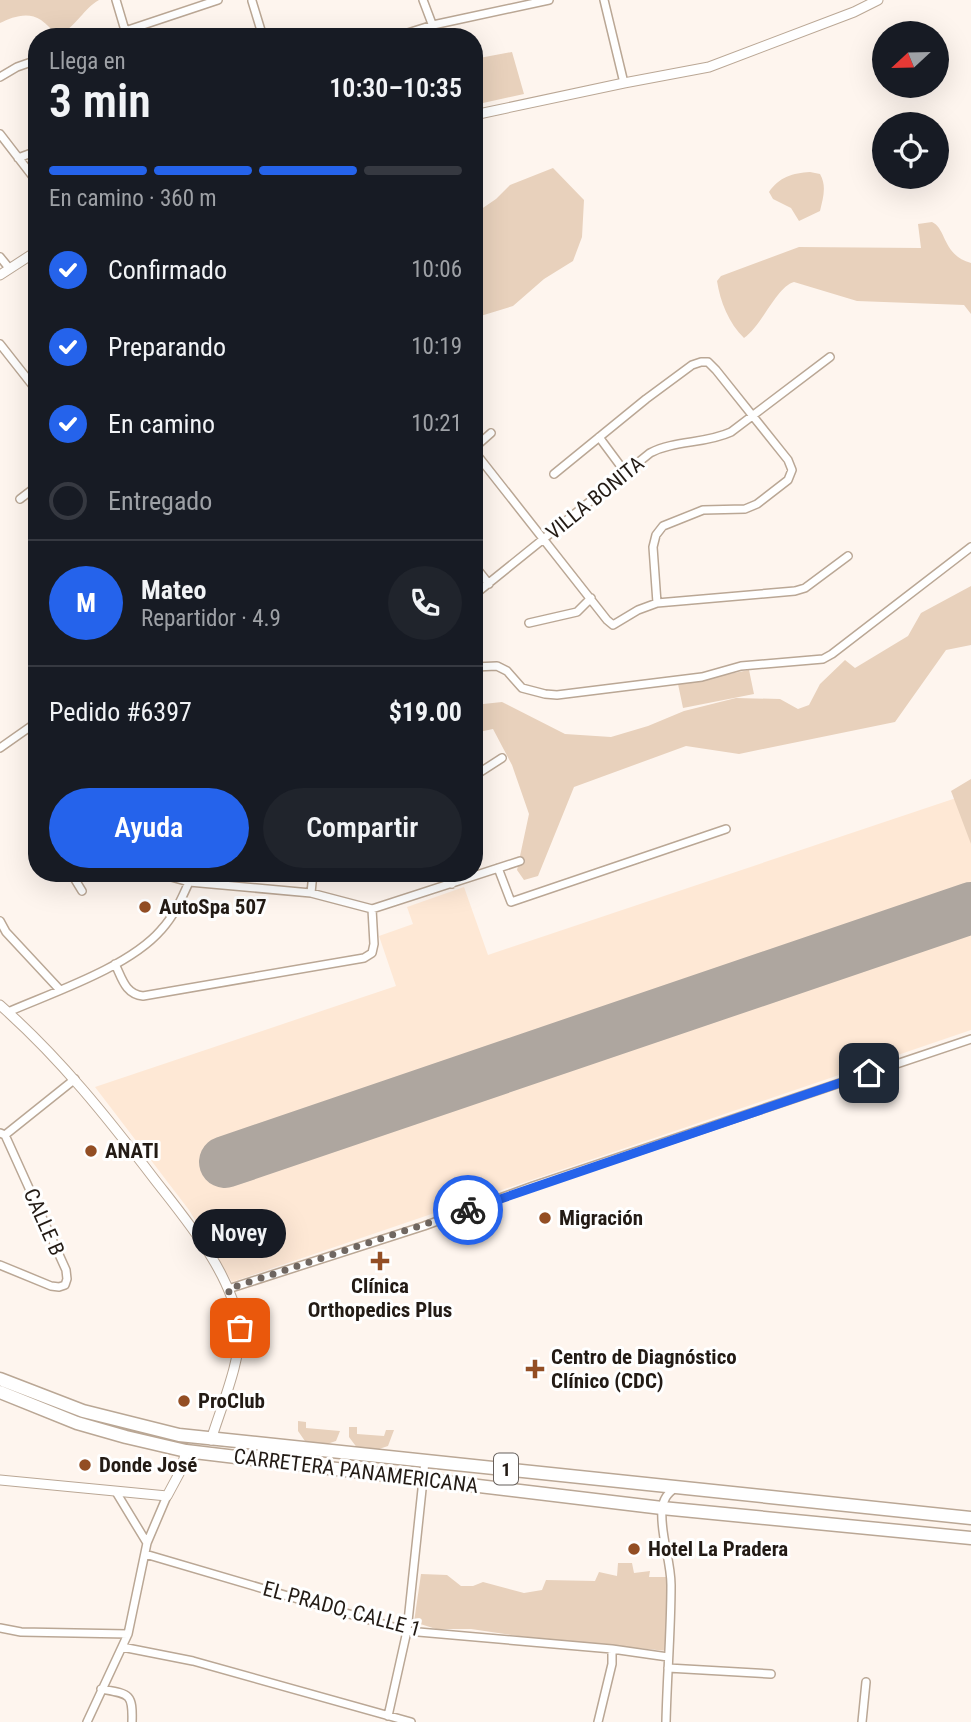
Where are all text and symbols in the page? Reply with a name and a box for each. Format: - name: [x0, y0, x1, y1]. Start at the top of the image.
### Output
- north arrow: [872, 21, 948, 98]
- map controls: [872, 21, 949, 189]
- text: Llega en: [49, 48, 126, 75]
- text: 10:30–10:35: [329, 73, 462, 103]
- text: 3 min: [49, 74, 151, 128]
- button: locate: [872, 112, 949, 189]
- text: En camino · 360 m: [49, 185, 217, 212]
- icon: check: [49, 251, 87, 289]
- text: Confirmado: [108, 255, 227, 285]
- text: 10:06: [411, 256, 462, 283]
- icon: check: [49, 328, 87, 366]
- text: Preparando: [108, 332, 226, 362]
- text: 10:19: [411, 333, 462, 360]
- icon: check: [49, 405, 87, 443]
- text: En camino: [108, 409, 215, 439]
- text: 10:21: [411, 410, 462, 437]
- street label: VILLA BONITA: [541, 451, 649, 545]
- text: Entregado: [108, 486, 212, 516]
- button: phone: [388, 566, 462, 640]
- text: Mateo: [141, 575, 206, 605]
- text: M: [76, 588, 96, 618]
- text: Repartidor · 4.9: [141, 605, 281, 632]
- text: Pedido #6397: [49, 697, 192, 727]
- text: $19.00: [389, 697, 462, 727]
- button: Ayuda: [49, 788, 249, 868]
- button: Compartir: [263, 788, 462, 868]
- place label: AutoSpa 507: [159, 895, 267, 919]
- marker: AutoSpa 507: [137, 899, 153, 915]
- pin: [839, 1043, 899, 1103]
- icon: home: [850, 1054, 888, 1092]
- place label: ANATI: [105, 1139, 159, 1163]
- marker: ANATI: [83, 1143, 99, 1159]
- courier: [433, 1175, 503, 1245]
- street label: CALLE B: [19, 1185, 69, 1259]
- icon: bike: [449, 1191, 487, 1229]
- place label: Migración: [559, 1206, 643, 1230]
- callout: Novey: [193, 1209, 287, 1258]
- marker: Migración: [537, 1210, 553, 1226]
- text: Novey: [211, 1220, 267, 1247]
- marker: Clínica Orthopedics Plus: [370, 1251, 390, 1271]
- place label: Clínica Orthopedics Plus: [308, 1274, 452, 1322]
- pin: [210, 1298, 270, 1358]
- icon: bag: [221, 1309, 259, 1347]
- place label: Centro de Diagnóstico Clínico (CDC): [551, 1345, 737, 1393]
- marker: Centro de Diagnóstico Clínico (CDC): [525, 1359, 545, 1379]
- place label: ProClub: [198, 1389, 265, 1413]
- marker: ProClub: [176, 1393, 192, 1409]
- street label: CARRETERA PANAMERICANA: [232, 1444, 480, 1498]
- place label: Donde José: [99, 1453, 197, 1477]
- road number: 1: [494, 1454, 518, 1484]
- marker: Donde José: [77, 1457, 93, 1473]
- place label: Hotel La Pradera: [648, 1537, 788, 1561]
- marker: Hotel La Pradera: [626, 1541, 642, 1557]
- street label: EL PRADO, CALLE 1: [261, 1576, 423, 1642]

